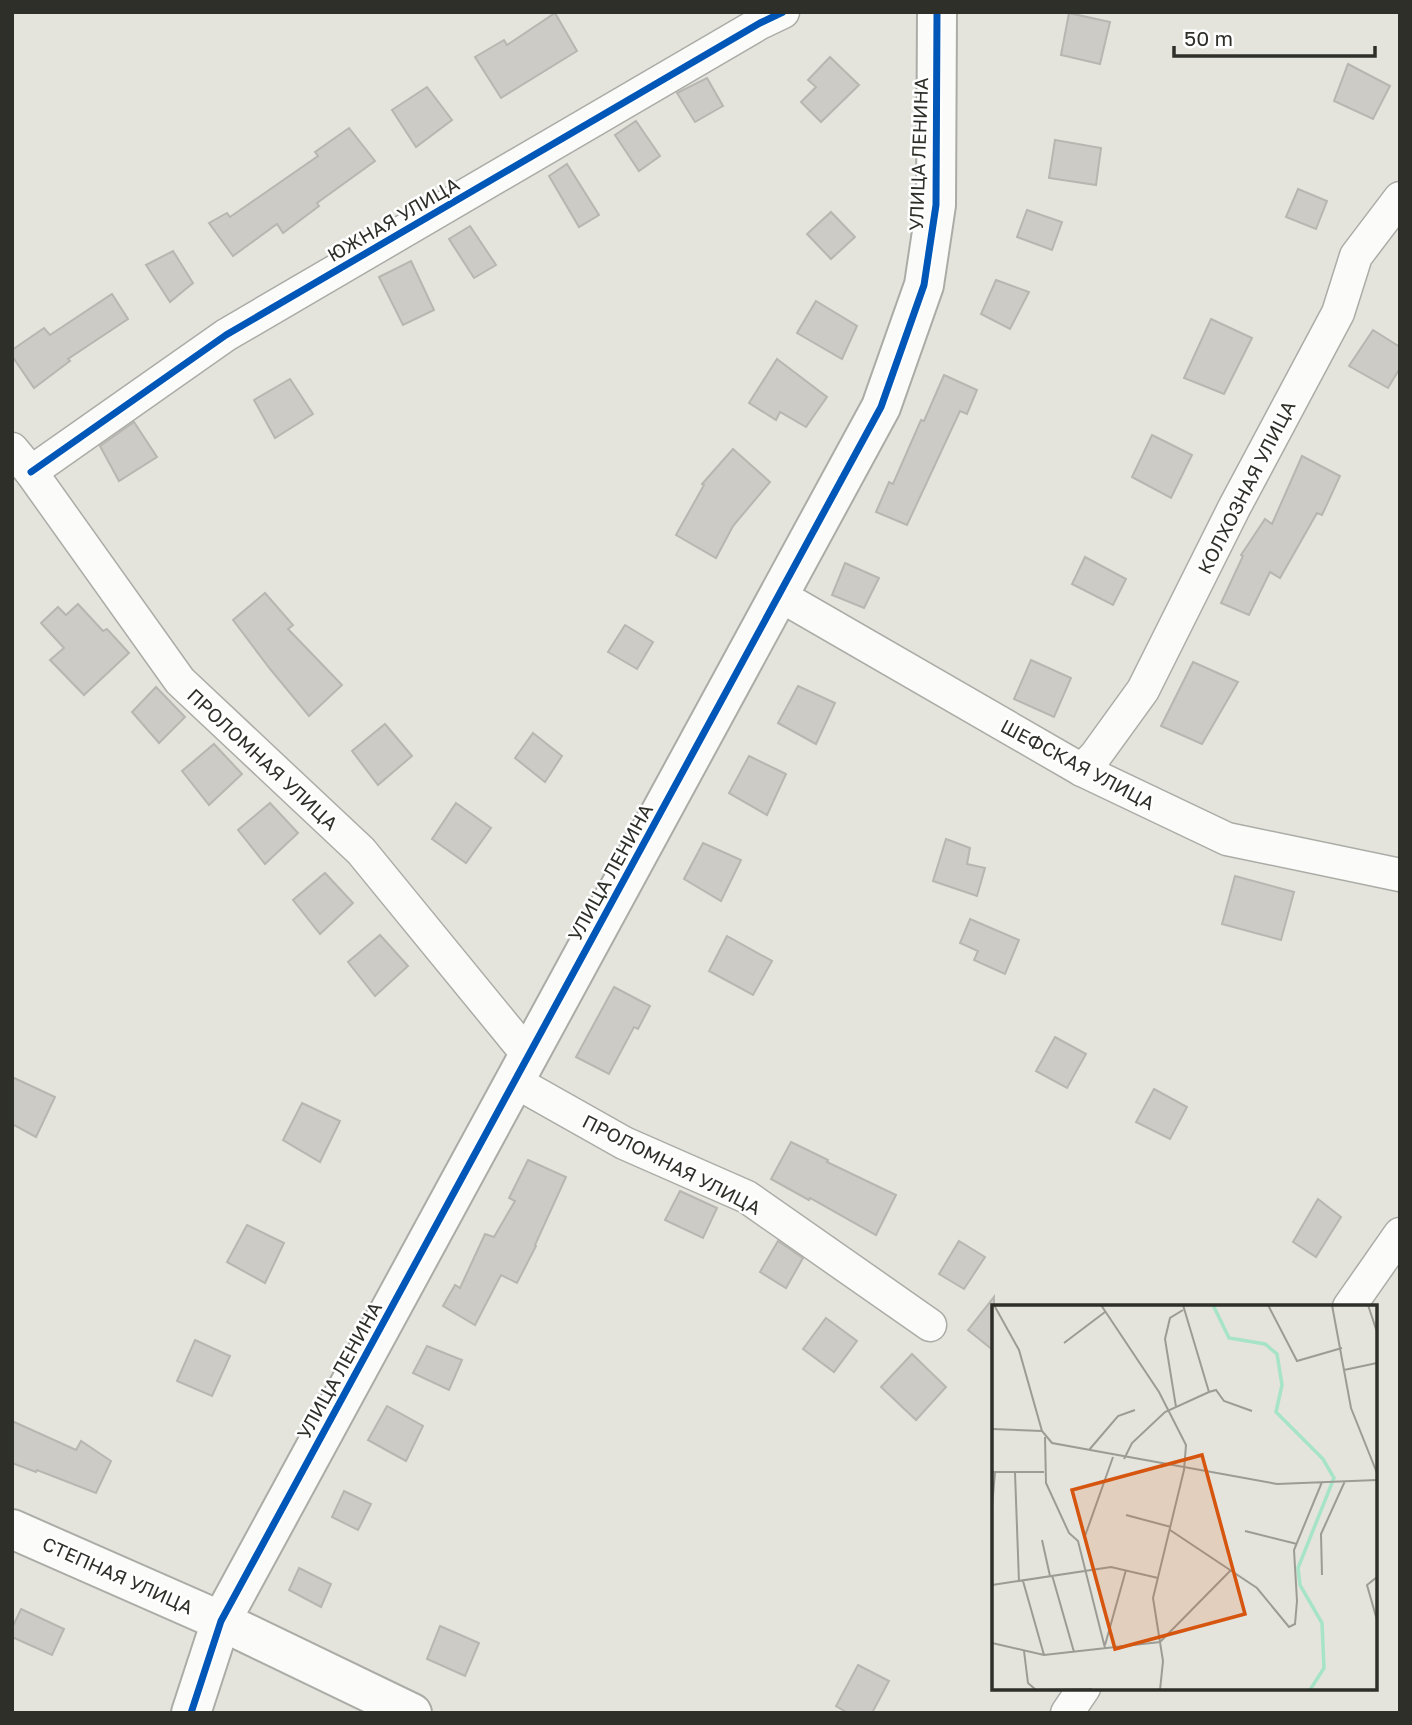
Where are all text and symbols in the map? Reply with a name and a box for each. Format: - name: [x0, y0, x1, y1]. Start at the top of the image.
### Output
- scale bar: [1174, 14, 1375, 58]
- text: 50 m: [1184, 25, 1233, 51]
- street label: УЛИЦА ЛЕНИНА: [904, 77, 932, 231]
- street label: ЮЖНАЯ УЛИЦА: [323, 172, 463, 266]
- street label: КОЛХОЗНАЯ УЛИЦА: [1192, 396, 1300, 577]
- street label: ПРОЛОМНАЯ УЛИЦА: [183, 683, 343, 835]
- street label: ШЕФСКАЯ УЛИЦА: [997, 714, 1159, 814]
- street label: УЛИЦА ЛЕНИНА: [563, 799, 657, 945]
- street label: ПРОЛОМНАЯ УЛИЦА: [579, 1109, 765, 1219]
- street label: УЛИЦА ЛЕНИНА: [292, 1297, 386, 1443]
- inset map: [992, 1305, 1377, 1690]
- street label: СТЕПНАЯ УЛИЦА: [39, 1531, 197, 1619]

